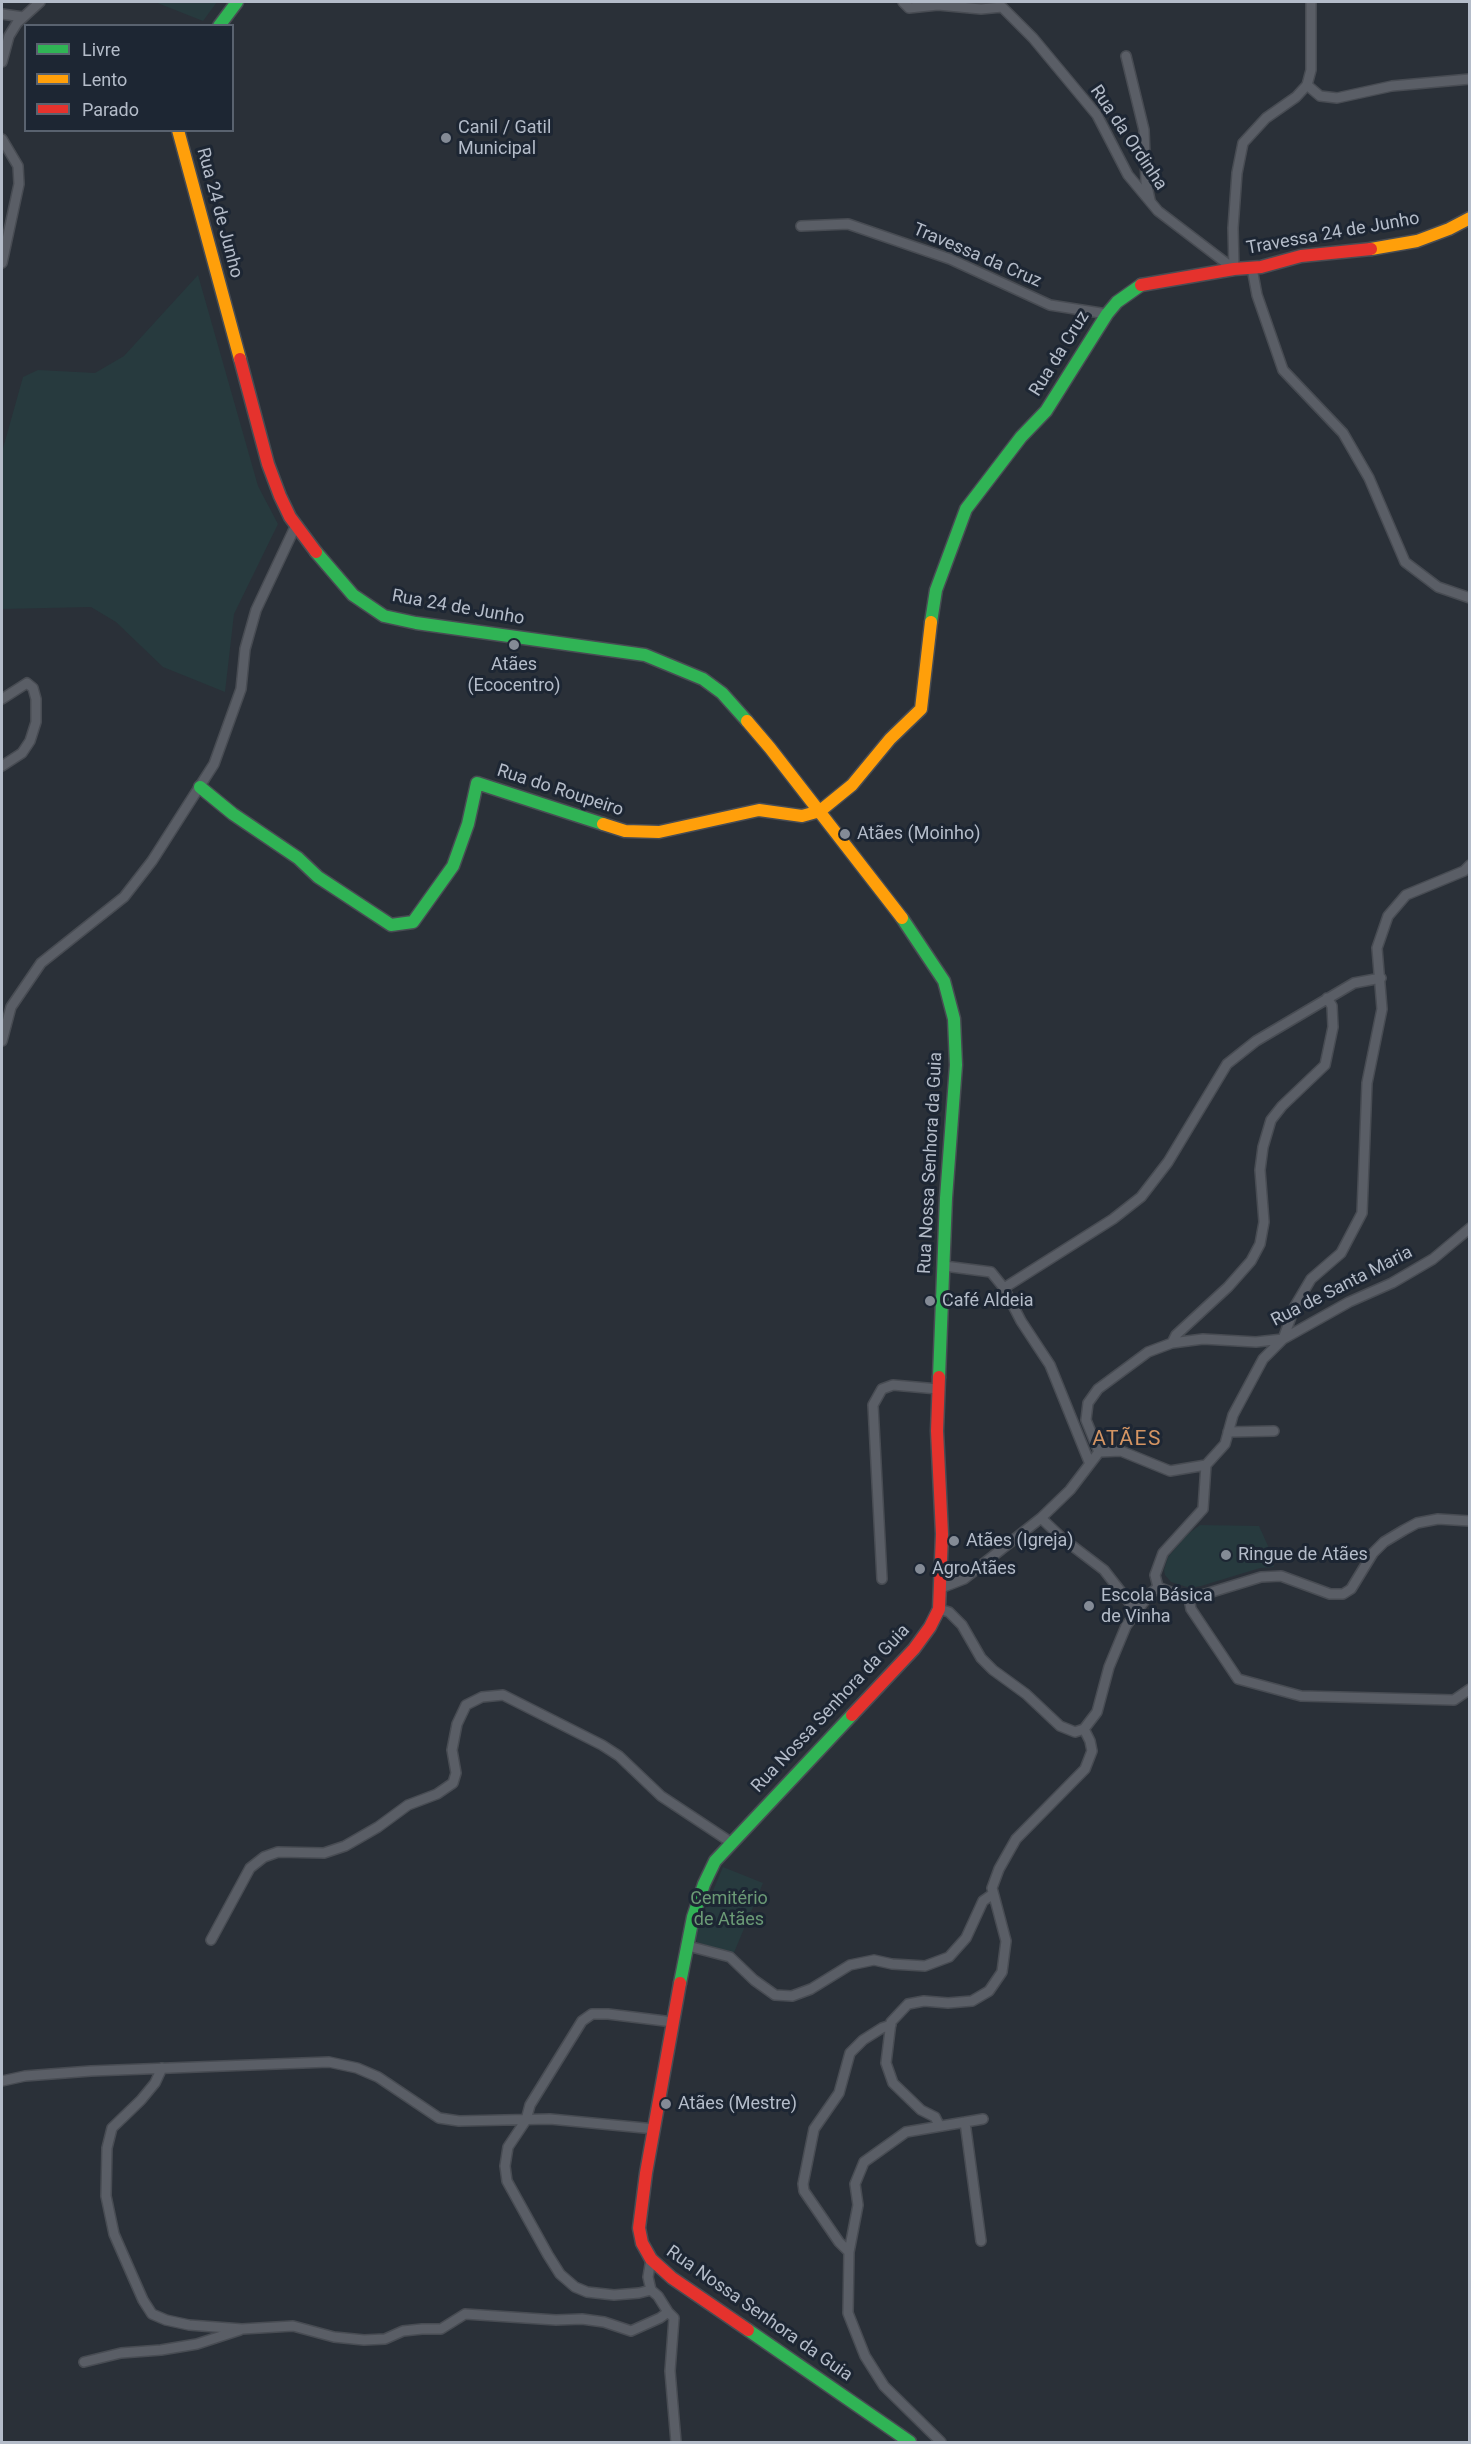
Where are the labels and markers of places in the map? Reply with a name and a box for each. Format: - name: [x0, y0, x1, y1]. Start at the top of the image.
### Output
- place label: Canil / Gatil Municipal: [458, 117, 551, 160]
- marker: Canil / Gatil Municipal: [439, 131, 453, 145]
- marker: Atães (Ecocentro): [507, 638, 521, 652]
- place label: Atães (Ecocentro): [467, 654, 561, 696]
- place label: Atães (Moinho): [857, 823, 980, 845]
- marker: Atães (Moinho): [838, 827, 852, 841]
- place label: Café Aldeia: [942, 1290, 1034, 1312]
- marker: Café Aldeia: [923, 1294, 937, 1308]
- place label: Atães (Igreja): [966, 1530, 1074, 1552]
- marker: Atães (Igreja): [947, 1534, 961, 1548]
- place label: Ringue de Atães: [1238, 1544, 1368, 1566]
- marker: Ringue de Atães: [1219, 1548, 1233, 1562]
- place label: AgroAtães: [932, 1558, 1016, 1580]
- marker: AgroAtães: [913, 1562, 927, 1576]
- place label: Escola Básica de Vinha: [1101, 1585, 1213, 1628]
- marker: Escola Básica de Vinha: [1082, 1599, 1096, 1613]
- place label: Atães (Mestre): [678, 2093, 797, 2115]
- marker: Atães (Mestre): [659, 2097, 673, 2111]

